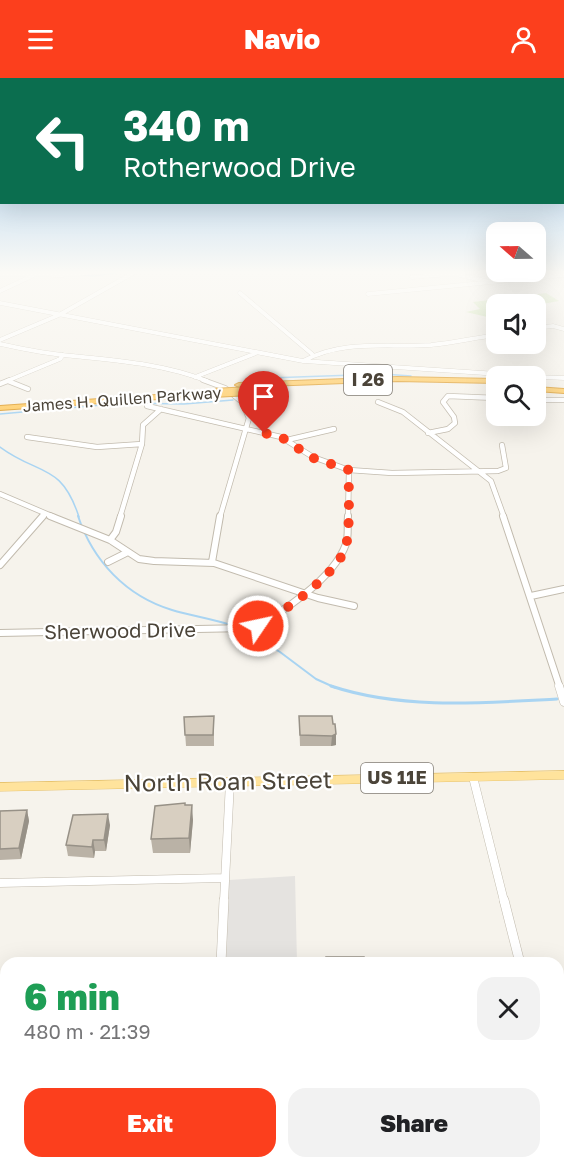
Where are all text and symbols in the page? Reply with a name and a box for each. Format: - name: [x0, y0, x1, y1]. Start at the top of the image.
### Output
- icon: menu: [24, 23, 57, 56]
- text: Navio: [244, 23, 320, 55]
- icon: person: [507, 23, 540, 56]
- text: 340 m: [123, 100, 249, 150]
- icon: left: [24, 102, 102, 180]
- text: Rotherwood Drive: [123, 151, 356, 183]
- north arrow: [486, 222, 546, 282]
- map controls: [486, 222, 546, 426]
- button: sound: [486, 294, 546, 354]
- road number: I 26: [344, 365, 392, 395]
- button: search: [486, 366, 546, 426]
- pin: [238, 371, 289, 433]
- icon: arrive: [247, 380, 280, 413]
- street label: James H. Quillen Parkway: [22, 382, 222, 416]
- position arrow: [226, 594, 290, 658]
- street label: Sherwood Drive: [44, 617, 196, 643]
- road number: US 11E: [361, 763, 433, 793]
- street label: North Roan Street: [123, 764, 333, 797]
- text: 6 min: [24, 975, 120, 1018]
- button: close: [477, 977, 540, 1040]
- text: 480 m · 21:39: [24, 1019, 151, 1043]
- button: Exit: [24, 1088, 276, 1157]
- button: Share: [288, 1088, 540, 1157]

